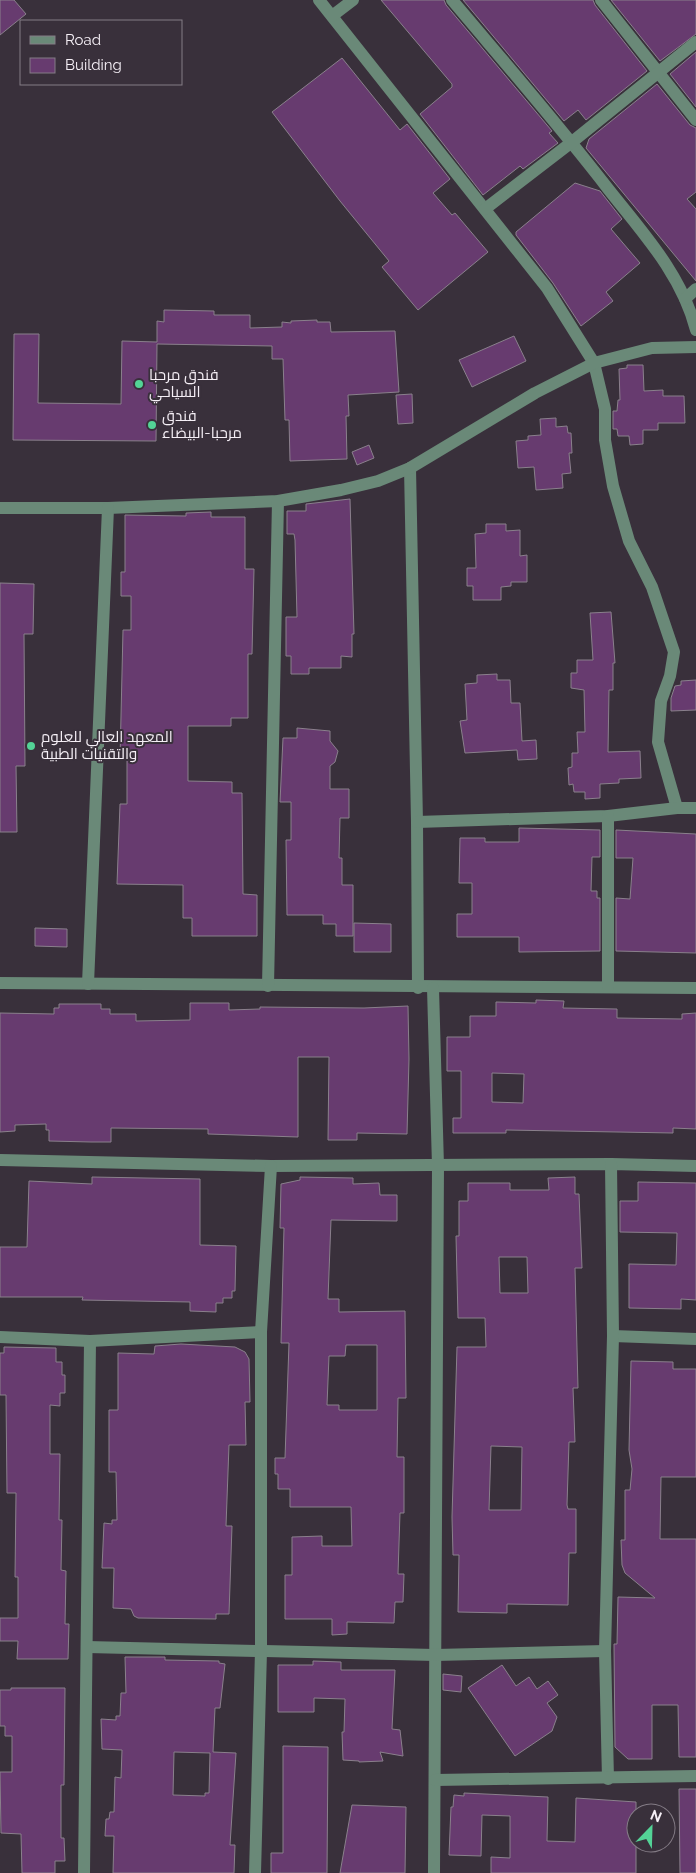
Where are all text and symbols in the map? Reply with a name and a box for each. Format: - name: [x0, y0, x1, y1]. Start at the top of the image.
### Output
- legend: [20, 20, 182, 85]
- text: Road: [65, 31, 101, 49]
- text: Building: [65, 56, 122, 74]
- place label: فندق مرحبا السياحي: [149, 366, 219, 404]
- marker: فندق مرحبا السياحي: [133, 378, 145, 390]
- place label: فندق مرحبا-البيضاء: [162, 407, 242, 442]
- marker: فندق مرحبا-البيضاء: [146, 419, 158, 431]
- place label: المعهد العالي للعلوم والتقنيات الطبية: [41, 728, 173, 763]
- marker: المعهد العالي للعلوم والتقنيات الطبية: [25, 740, 37, 752]
- north arrow: [626, 1803, 676, 1853]
- text: N: [648, 1807, 664, 1825]

